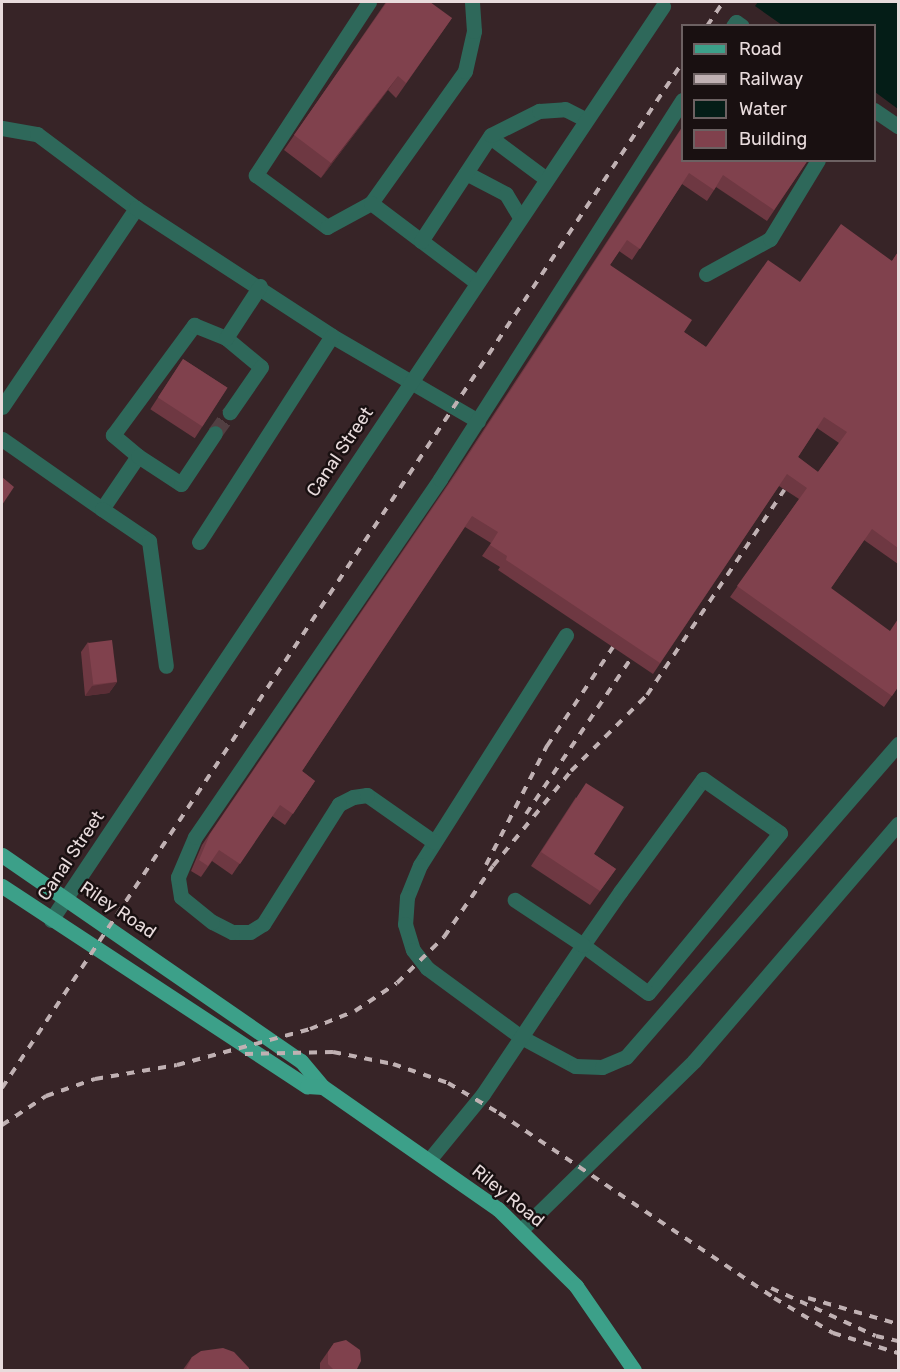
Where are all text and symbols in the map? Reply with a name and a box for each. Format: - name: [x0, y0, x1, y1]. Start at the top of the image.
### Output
- legend: [681, 24, 876, 162]
- text: Road: [739, 38, 782, 60]
- text: Railway: [739, 68, 803, 90]
- text: Water: [739, 98, 787, 120]
- text: Building: [739, 128, 807, 150]
- street label: Canal Street: [302, 403, 378, 501]
- street label: Canal Street: [33, 807, 109, 905]
- street label: Riley Road: [76, 877, 160, 943]
- street label: Riley Road: [467, 1160, 549, 1232]

